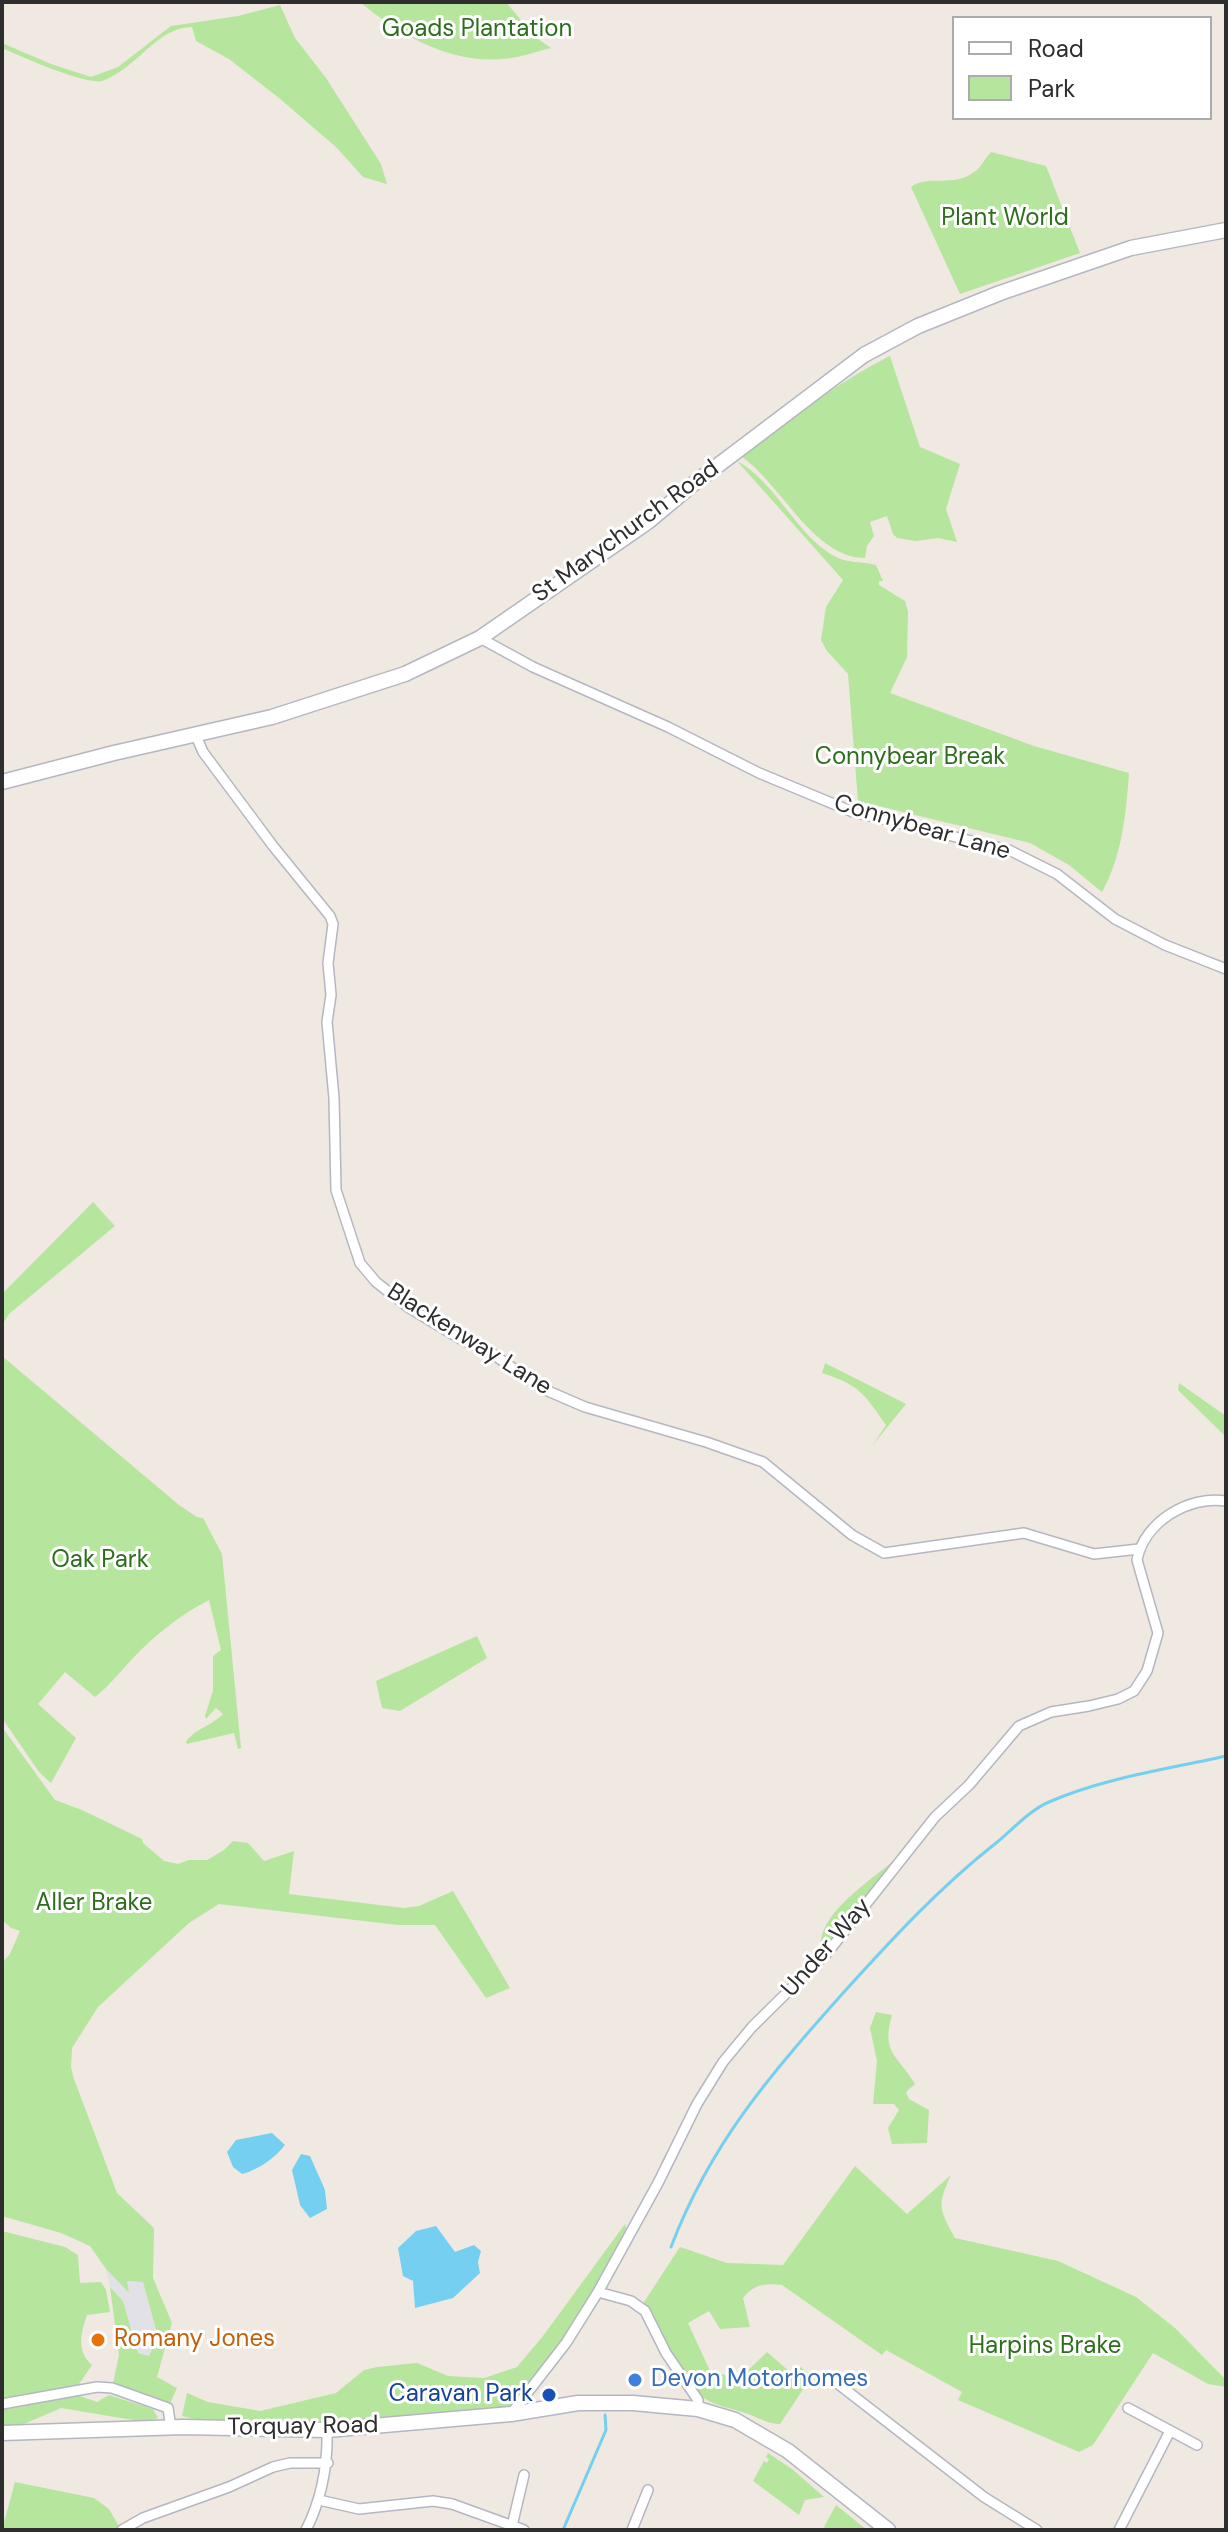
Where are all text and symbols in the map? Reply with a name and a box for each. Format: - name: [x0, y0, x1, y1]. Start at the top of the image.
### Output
- park label: Goads Plantation: [382, 16, 572, 44]
- legend: [952, 16, 1212, 120]
- text: Road: [1028, 33, 1084, 64]
- text: Park: [1028, 73, 1075, 104]
- park label: Plant World: [941, 205, 1069, 233]
- street label: St Marychurch Road: [527, 455, 725, 609]
- park label: Connybear Break: [815, 744, 1005, 772]
- street label: Connybear Lane: [831, 789, 1013, 867]
- street label: Blackenway Lane: [381, 1278, 557, 1402]
- park label: Oak Park: [51, 1547, 149, 1575]
- park label: Aller Brake: [36, 1890, 152, 1918]
- street label: Under Way: [776, 1893, 878, 2003]
- place label: Romany Jones: [114, 2326, 275, 2354]
- marker: Romany Jones: [89, 2331, 107, 2349]
- park label: Harpins Brake: [969, 2333, 1121, 2361]
- place label: Devon Motorhomes: [651, 2366, 868, 2394]
- marker: Devon Motorhomes: [626, 2371, 644, 2389]
- place label: Caravan Park: [389, 2381, 533, 2409]
- marker: Caravan Park: [540, 2386, 558, 2404]
- street label: Torquay Road: [227, 2411, 379, 2443]

